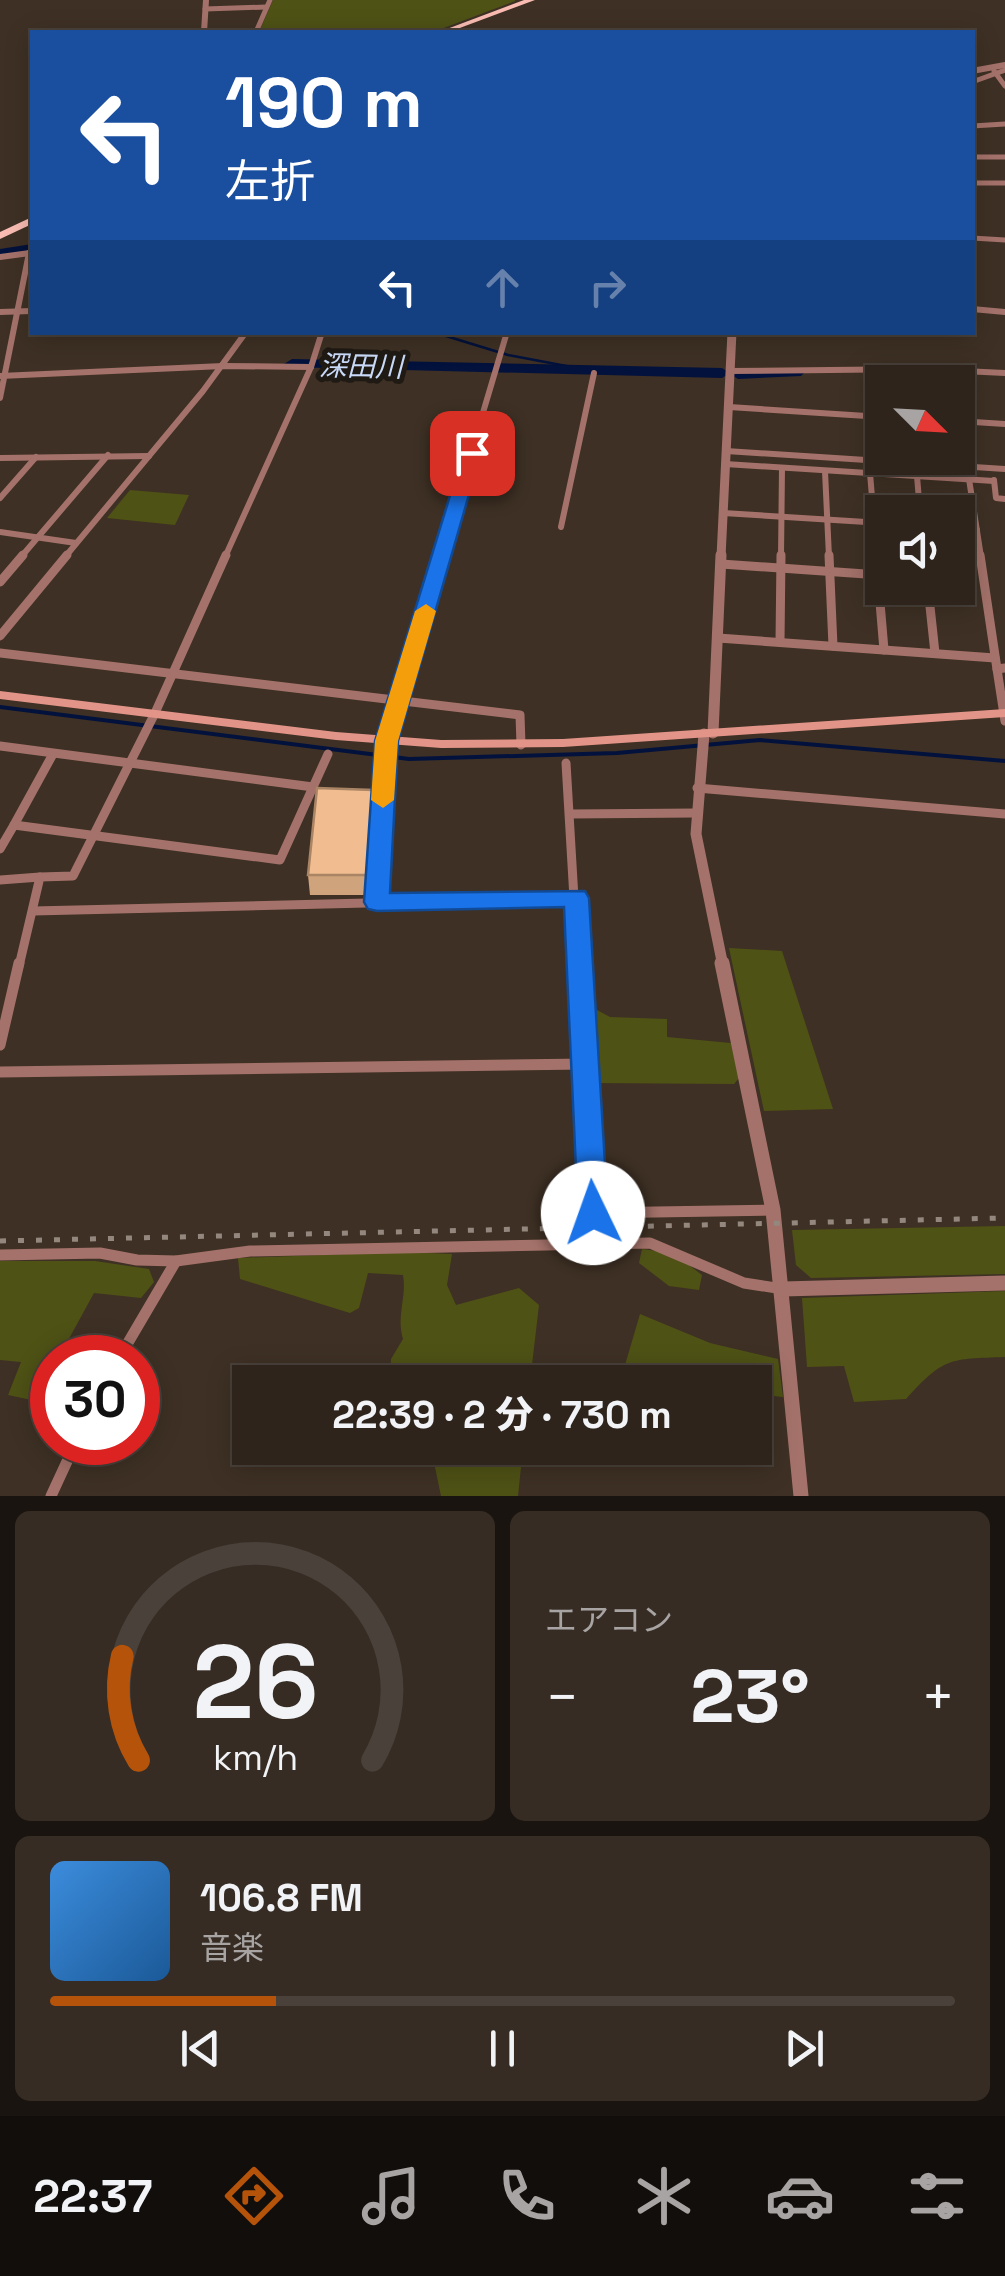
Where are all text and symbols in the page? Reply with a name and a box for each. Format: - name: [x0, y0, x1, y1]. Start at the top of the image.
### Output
- text: 190 m: [225, 58, 423, 147]
- icon: left: [60, 70, 190, 200]
- text: 左折: [225, 153, 315, 210]
- icon: left: [370, 260, 425, 315]
- icon: ahead: [475, 260, 530, 315]
- icon: right: [580, 260, 635, 315]
- water label: 深田川: [319, 347, 406, 385]
- north arrow: [865, 365, 975, 475]
- map controls: [865, 365, 975, 605]
- pin: [430, 411, 515, 496]
- icon: arrive: [445, 426, 500, 481]
- button: sound: [865, 495, 975, 605]
- position arrow: [541, 1161, 645, 1265]
- speed limit sign: 30: [30, 1335, 160, 1465]
- text: 22:39 · 2 分 · 730 m: [332, 1391, 672, 1439]
- text: エアコン: [545, 1600, 673, 1640]
- text: 26: [192, 1616, 318, 1748]
- text: 23°: [690, 1648, 810, 1744]
- text: −: [545, 1662, 579, 1732]
- text: +: [921, 1662, 955, 1732]
- text: km/h: [212, 1735, 298, 1780]
- text: 106.8 FM: [200, 1874, 363, 1922]
- text: 音楽: [200, 1928, 264, 1968]
- icon: previous: [173, 2021, 228, 2076]
- icon: pause: [475, 2021, 530, 2076]
- icon: next: [777, 2021, 832, 2076]
- icon: directions: [219, 2161, 289, 2231]
- icon: music: [356, 2161, 426, 2231]
- icon: phone: [492, 2161, 562, 2231]
- icon: climate: [629, 2161, 699, 2231]
- icon: car: [765, 2161, 835, 2231]
- icon: filters: [902, 2161, 972, 2231]
- text: 22:37: [33, 2168, 152, 2225]

